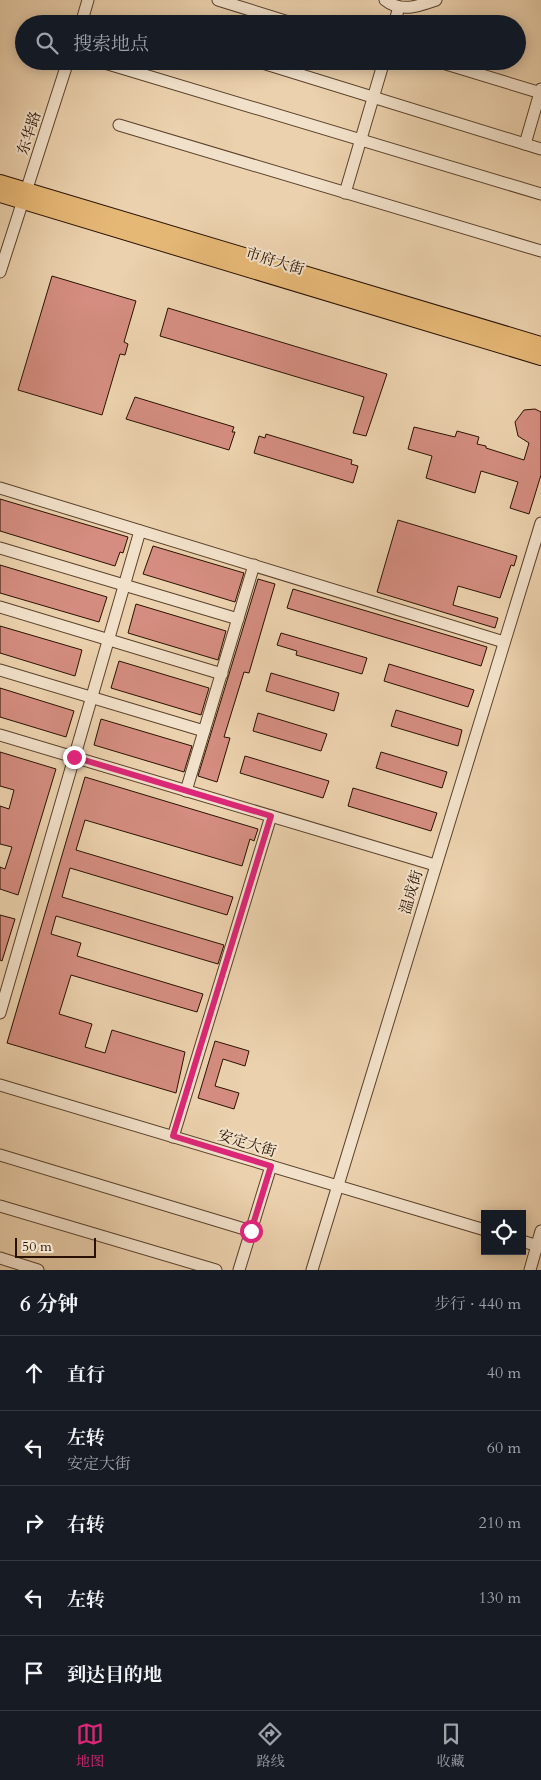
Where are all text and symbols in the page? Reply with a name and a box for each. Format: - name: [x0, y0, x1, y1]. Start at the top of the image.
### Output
- search box: [15, 15, 526, 70]
- icon: search: [33, 29, 61, 57]
- text: 搜索地点: [73, 31, 149, 57]
- street label: 东华路: [13, 109, 45, 157]
- street label: 市府大街: [243, 243, 307, 279]
- route end: [63, 746, 86, 769]
- street label: 温成街: [395, 868, 427, 916]
- street label: 安定大街: [215, 1125, 279, 1161]
- map controls: [481, 1210, 526, 1255]
- button: locate: [481, 1210, 526, 1255]
- route start: [240, 1220, 263, 1243]
- scale bar: [15, 1235, 96, 1258]
- text: 50 m: [22, 1237, 52, 1256]
- text: 6 分钟: [20, 1290, 78, 1319]
- text: 步行 · 440 m: [434, 1293, 521, 1315]
- icon: ahead: [20, 1359, 48, 1387]
- text: 直行: [67, 1362, 105, 1388]
- text: 40 m: [487, 1362, 521, 1384]
- text: 左转: [67, 1425, 105, 1451]
- icon: left: [20, 1434, 48, 1462]
- text: 60 m: [487, 1437, 521, 1459]
- text: 安定大街: [67, 1453, 131, 1475]
- icon: right: [20, 1509, 48, 1537]
- text: 右转: [67, 1512, 105, 1538]
- text: 210 m: [479, 1512, 521, 1534]
- icon: left: [20, 1584, 48, 1612]
- text: 左转: [67, 1587, 105, 1613]
- text: 130 m: [479, 1587, 521, 1609]
- icon: arrive: [20, 1659, 48, 1687]
- text: 到达目的地: [67, 1662, 162, 1688]
- tab: 地图: [76, 1720, 104, 1771]
- tab: 路线: [256, 1720, 284, 1771]
- tab: 收藏: [437, 1720, 465, 1771]

